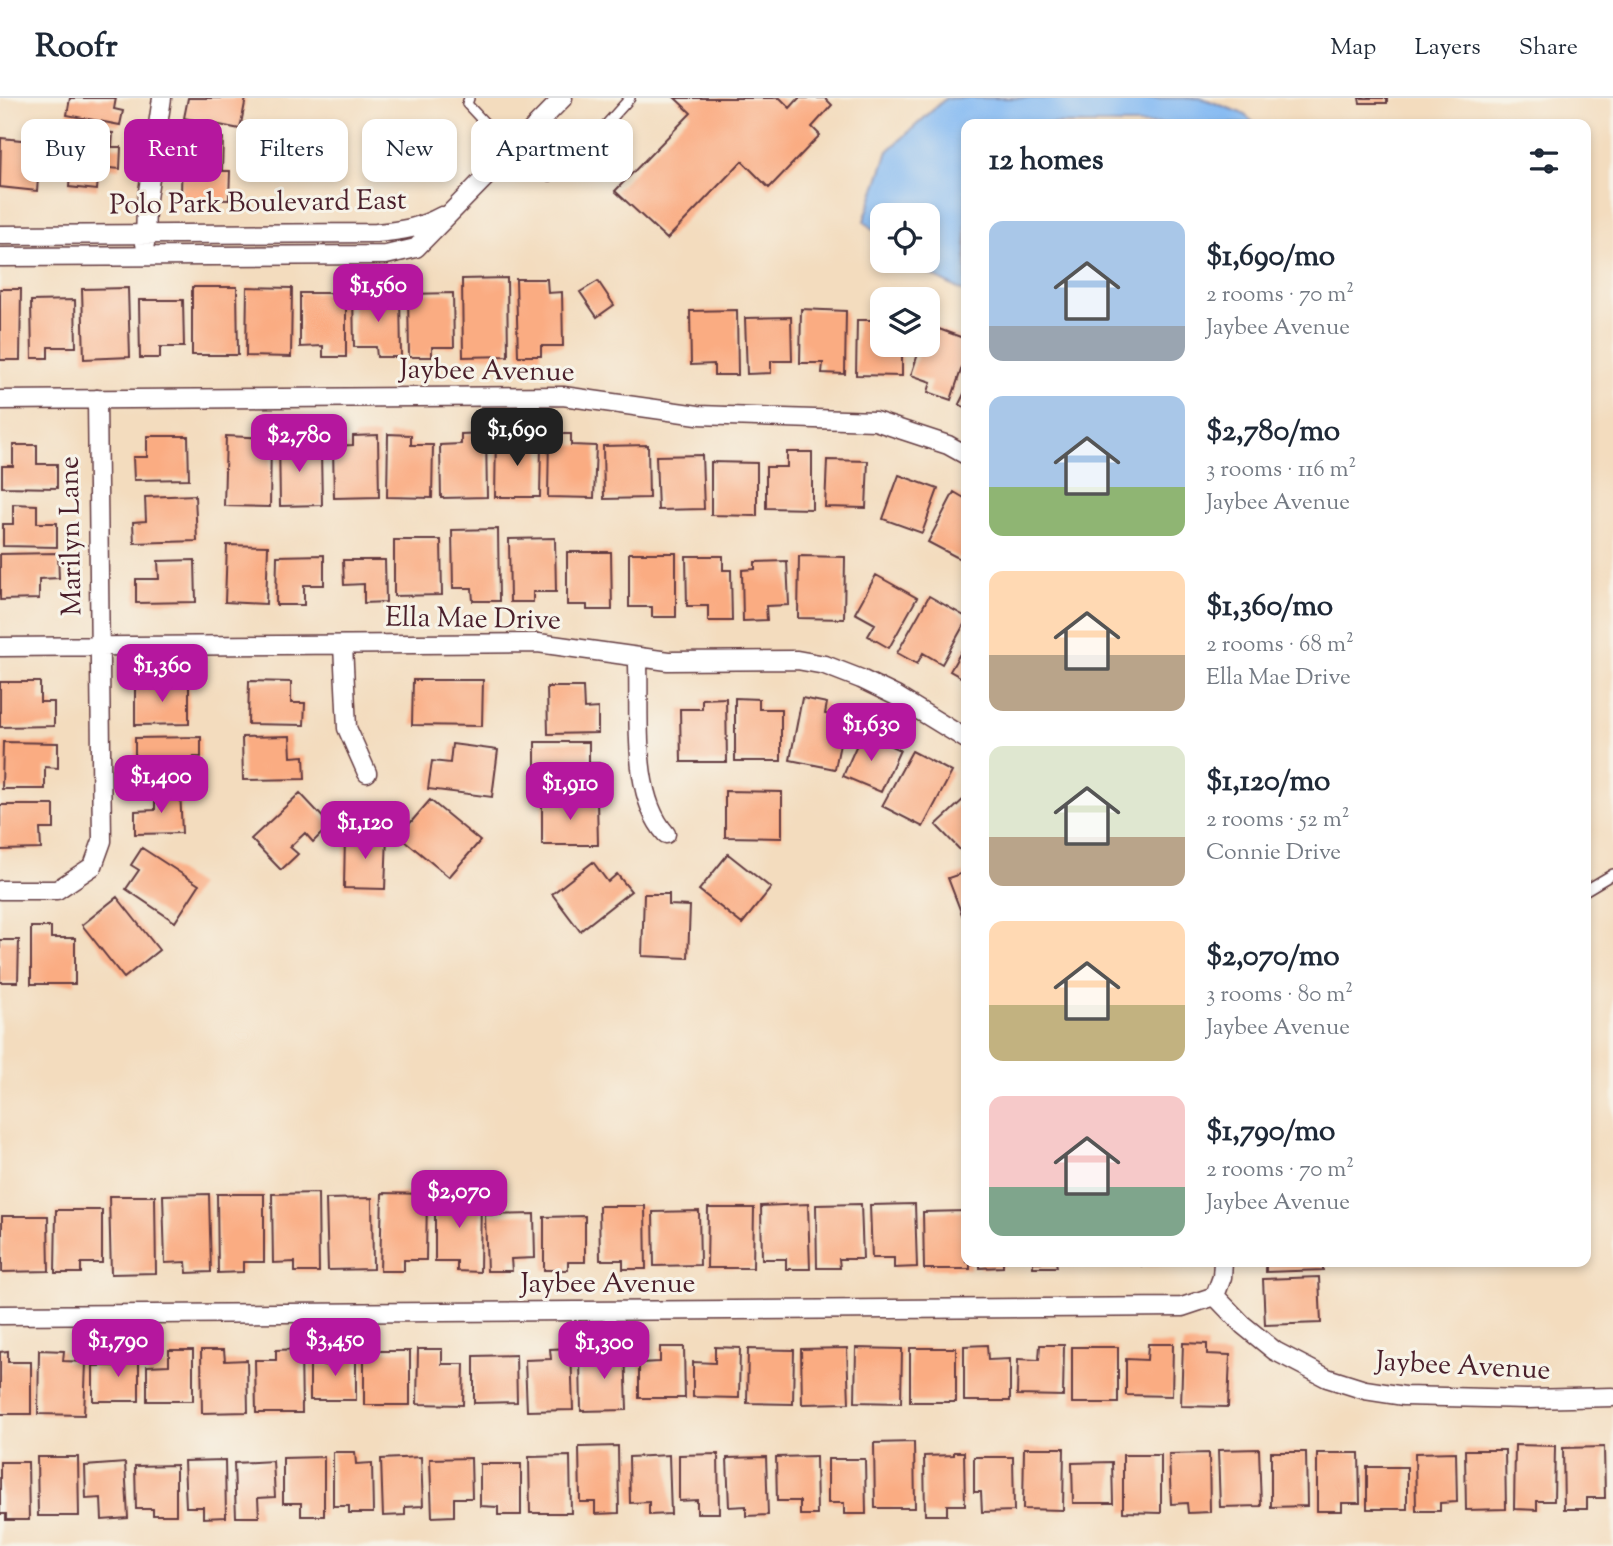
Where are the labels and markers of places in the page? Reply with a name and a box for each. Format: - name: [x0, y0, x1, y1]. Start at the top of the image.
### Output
- pin: $1,560: [321, 264, 435, 324]
- pin: $1,690: [460, 408, 574, 468]
- pin: $2,780: [242, 414, 356, 474]
- pin: $1,360: [105, 644, 219, 704]
- pin: $1,630: [814, 704, 928, 763]
- pin: $1,400: [104, 756, 218, 815]
- pin: $1,910: [513, 762, 627, 822]
- pin: $1,120: [308, 802, 422, 861]
- pin: $2,070: [402, 1170, 516, 1230]
- pin: $3,450: [278, 1318, 392, 1378]
- pin: $1,790: [61, 1320, 175, 1379]
- pin: $1,300: [547, 1322, 661, 1381]

